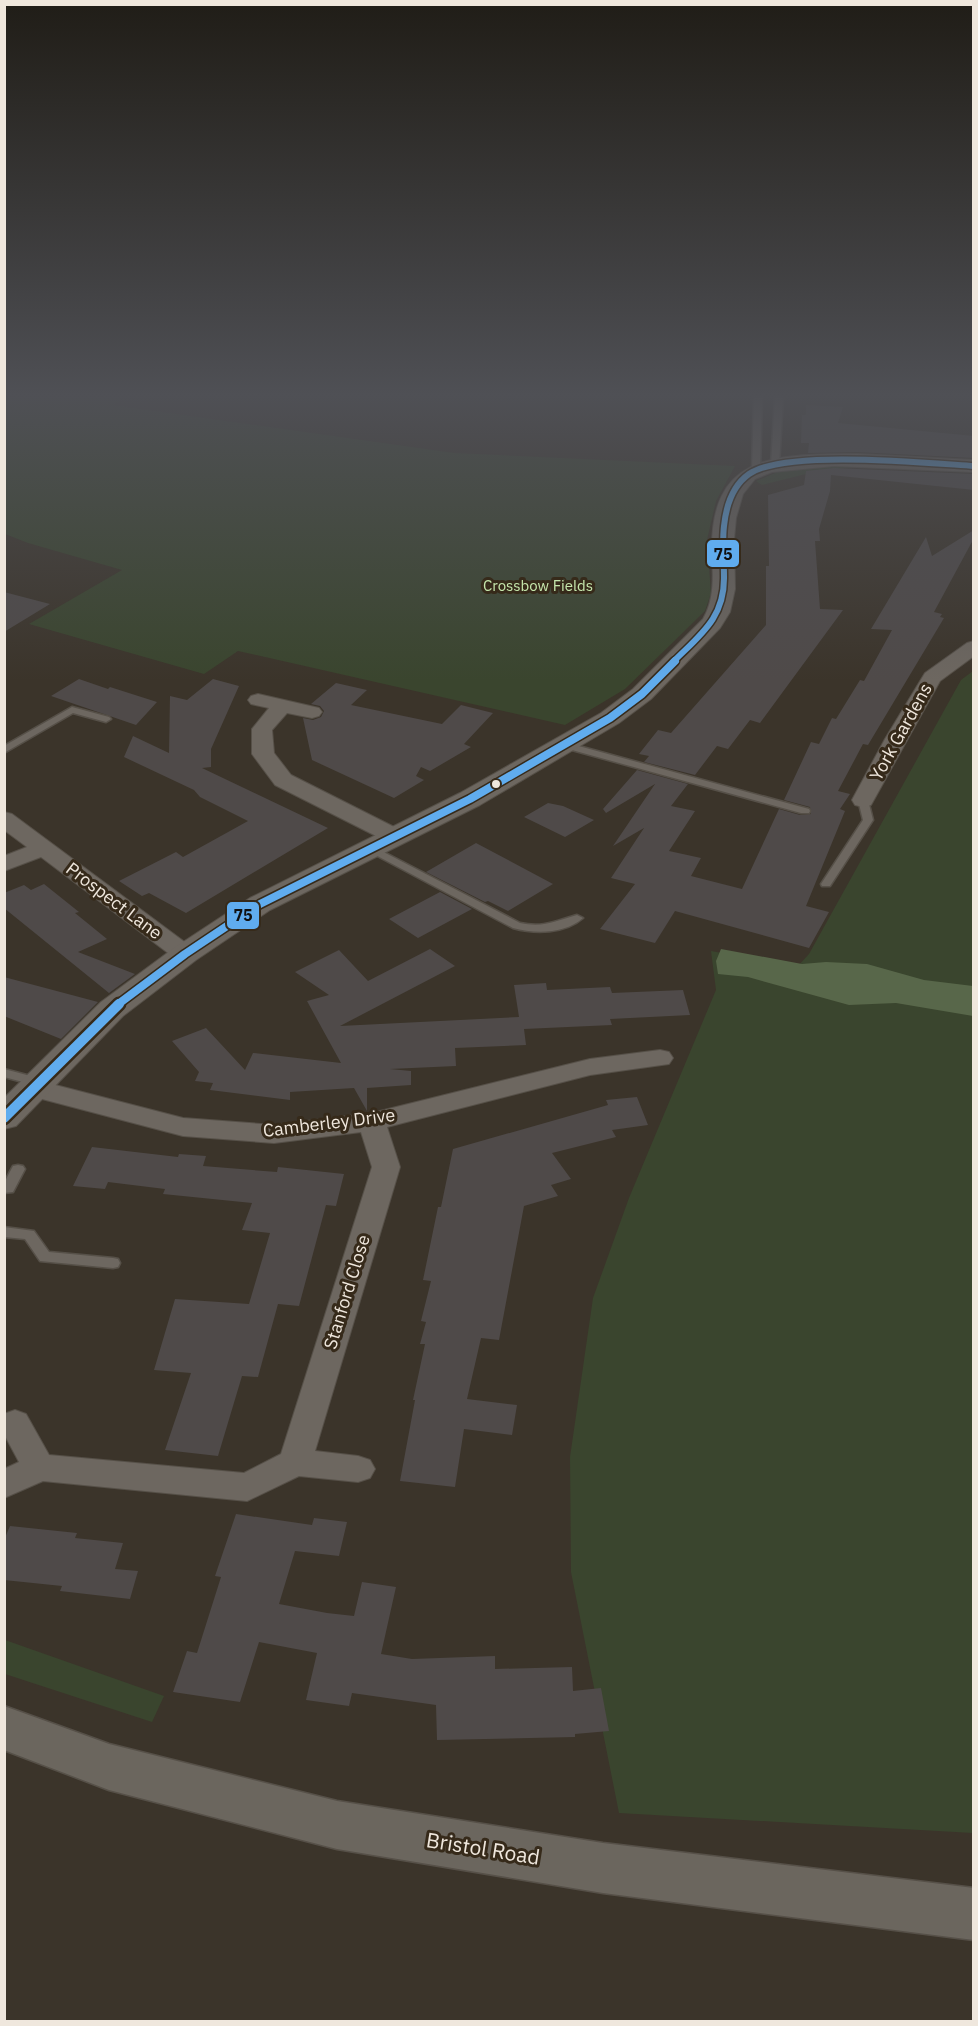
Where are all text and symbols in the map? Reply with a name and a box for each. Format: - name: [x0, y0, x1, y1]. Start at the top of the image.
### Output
- line badge: 75: [706, 539, 740, 568]
- text: 75: [713, 544, 733, 564]
- park label: Crossbow Fields: [483, 576, 593, 595]
- street label: York Gardens: [864, 679, 937, 785]
- unlabelled marker: [490, 778, 502, 790]
- street label: Prospect Lane: [62, 857, 167, 944]
- line badge: 75: [226, 901, 260, 930]
- text: 75: [233, 905, 253, 925]
- street label: Camberley Drive: [261, 1103, 397, 1142]
- street label: Stanford Close: [318, 1232, 375, 1352]
- street label: Bristol Road: [424, 1825, 542, 1871]

